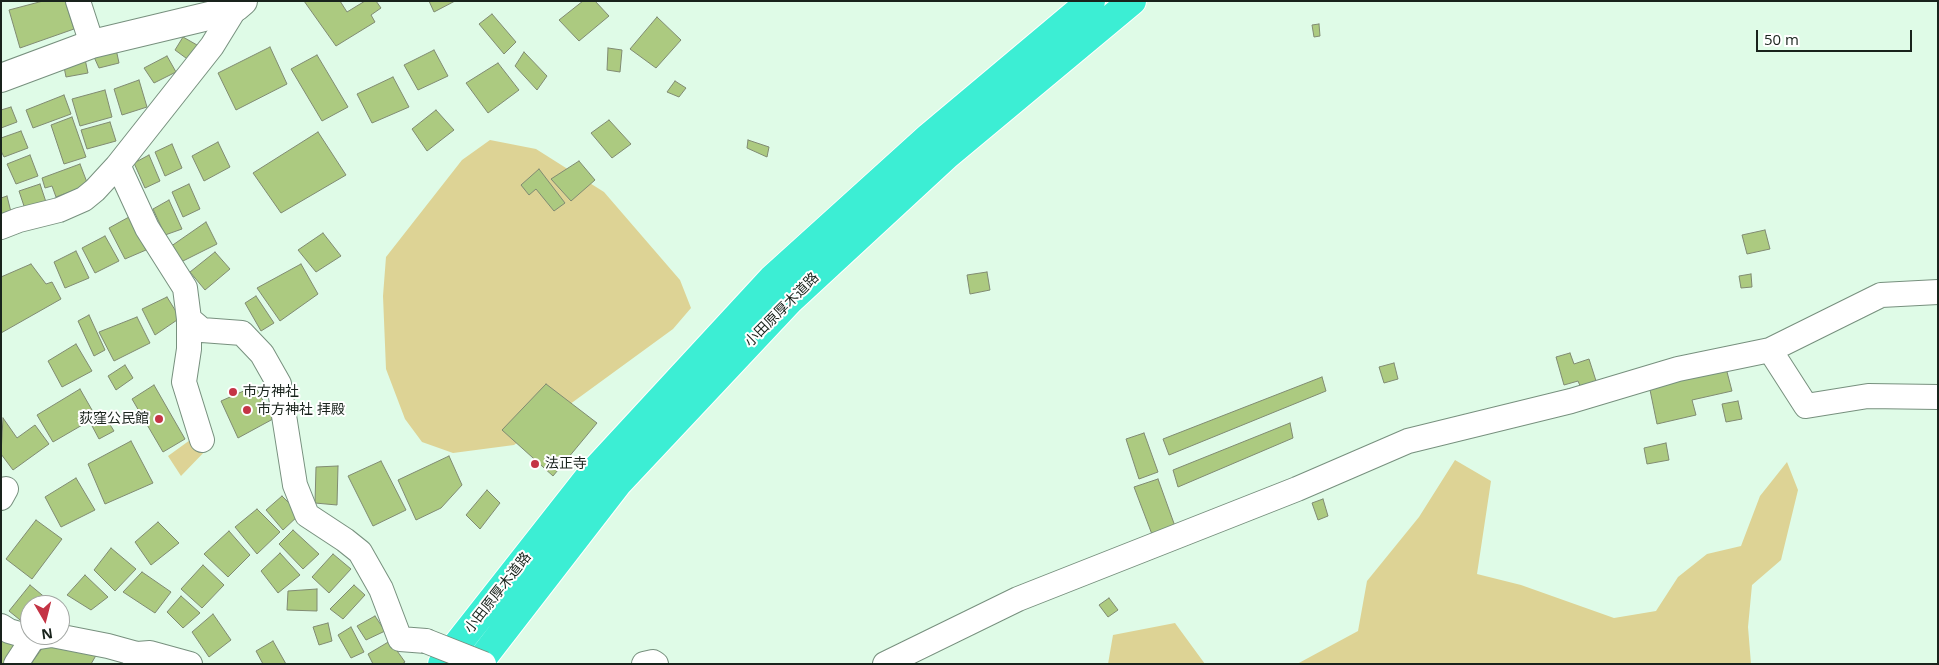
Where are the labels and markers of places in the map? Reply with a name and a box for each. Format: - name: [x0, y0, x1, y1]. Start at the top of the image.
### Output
- place label: 市方神社: [243, 384, 299, 400]
- marker: 市方神社: [227, 386, 239, 398]
- place label: 市方神社 拝殿: [257, 402, 345, 418]
- marker: 市方神社 拝殿: [241, 404, 253, 416]
- place label: 荻窪公民館: [79, 411, 149, 427]
- marker: 荻窪公民館: [153, 413, 165, 425]
- place label: 法正寺: [545, 456, 587, 472]
- marker: 法正寺: [529, 458, 541, 470]

